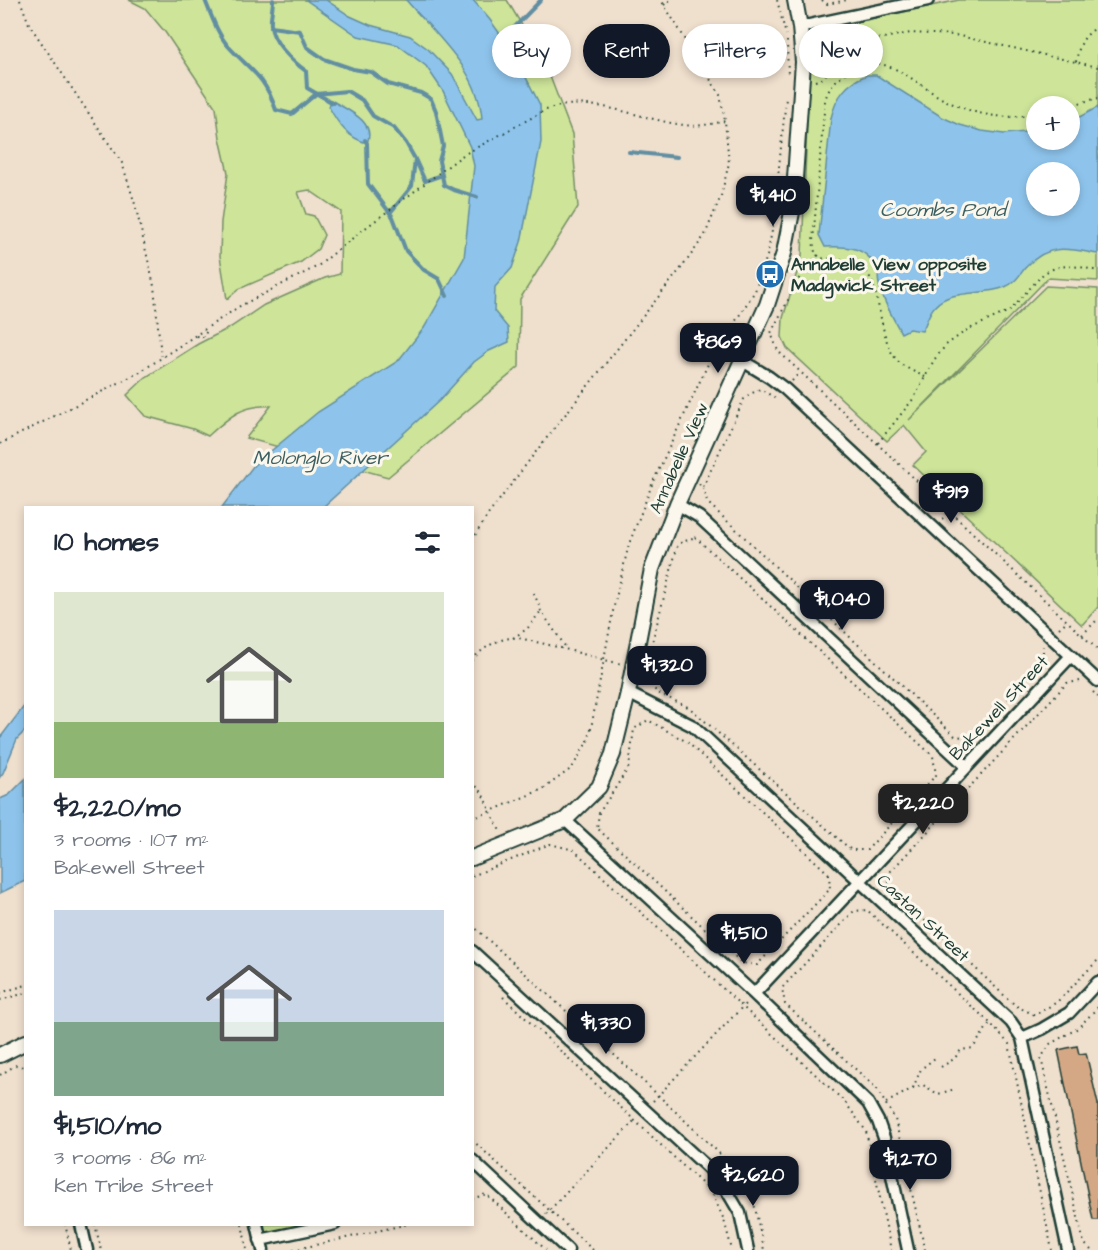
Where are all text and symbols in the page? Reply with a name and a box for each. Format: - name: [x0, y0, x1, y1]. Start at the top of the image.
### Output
- chip: Buy: [492, 24, 571, 78]
- chip: Rent: [583, 24, 670, 78]
- chip: Filters: [682, 24, 787, 78]
- chip: New: [799, 24, 883, 78]
- map controls: [1026, 96, 1080, 216]
- button: +: [1026, 96, 1080, 150]
- button: −: [1026, 162, 1080, 216]
- pin: $1,410: [724, 176, 822, 227]
- text: $1,410: [750, 181, 796, 209]
- water label: Coombs Pond: [880, 196, 1010, 224]
- place label: Annabelle View opposite Madgwick Street: [791, 252, 987, 299]
- bus stop icon: Annabelle View opposite Madgwick Street: [754, 258, 786, 290]
- pin: $869: [682, 323, 754, 374]
- text: $869: [694, 328, 742, 356]
- street label: Annabelle View: [643, 398, 715, 518]
- water label: Molonglo River: [253, 444, 389, 473]
- pin: $919: [915, 473, 987, 524]
- text: $919: [933, 478, 969, 506]
- text: 10 homes: [54, 524, 159, 560]
- icon: filters: [411, 526, 444, 559]
- pin: $1,040: [793, 580, 891, 631]
- text: $1,040: [814, 585, 870, 613]
- icon: home: [195, 631, 303, 739]
- pin: $1,320: [618, 646, 716, 697]
- street label: Bakewell Street: [944, 649, 1055, 766]
- text: $1,320: [641, 651, 693, 679]
- pin: $2,220: [874, 784, 972, 835]
- text: $2,220: [892, 789, 954, 817]
- text: $2,220/mo: [54, 790, 181, 826]
- text: 3 rooms · 107 m²: [54, 826, 209, 854]
- text: Bakewell Street: [54, 854, 205, 882]
- street label: Castan Street: [871, 868, 976, 968]
- pin: $1,510: [695, 914, 793, 965]
- text: $1,510: [721, 919, 767, 947]
- icon: home: [195, 949, 303, 1057]
- pin: $1,330: [557, 1004, 655, 1055]
- text: $1,330: [581, 1009, 631, 1037]
- text: $1,510/mo: [54, 1108, 161, 1144]
- pin: $1,270: [861, 1140, 959, 1191]
- text: 3 rooms · 86 m²: [54, 1144, 207, 1172]
- text: $1,270: [883, 1145, 937, 1173]
- pin: $2,620: [704, 1156, 802, 1207]
- text: $2,620: [722, 1161, 784, 1189]
- text: Ken Tribe Street: [54, 1172, 213, 1200]

